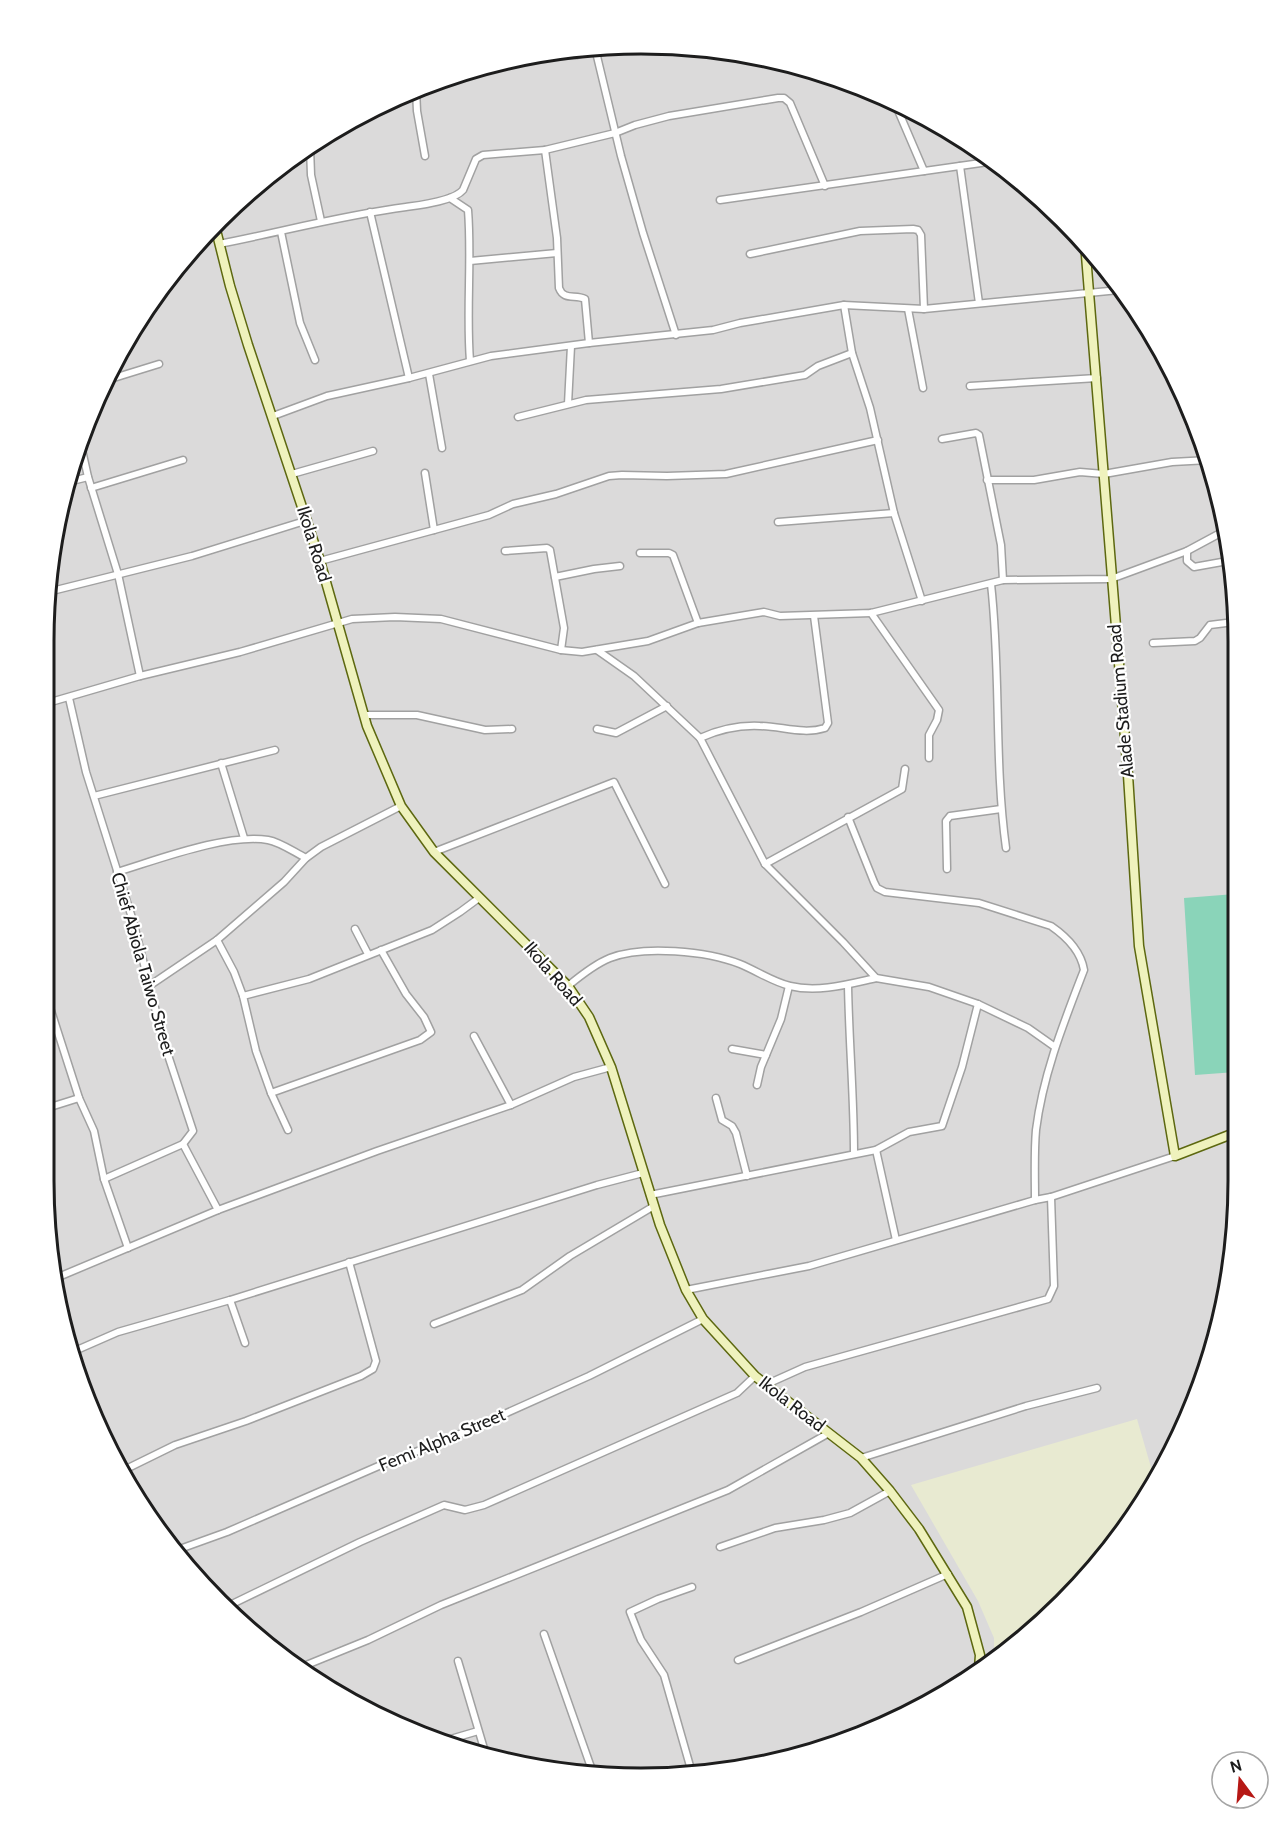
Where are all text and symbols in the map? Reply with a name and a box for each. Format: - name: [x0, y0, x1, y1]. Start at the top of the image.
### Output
- street label: Ikola Road: [292, 503, 336, 585]
- street label: Alade Stadium Road: [1103, 623, 1139, 779]
- street label: Chief Abiola Taiwo Street: [106, 870, 180, 1058]
- street label: Ikola Road: [519, 937, 587, 1011]
- street label: Ikola Road: [755, 1371, 829, 1437]
- street label: Femi Alpha Street: [375, 1403, 509, 1477]
- north arrow: [1210, 1750, 1270, 1810]
- text: N: [1228, 1755, 1244, 1777]

